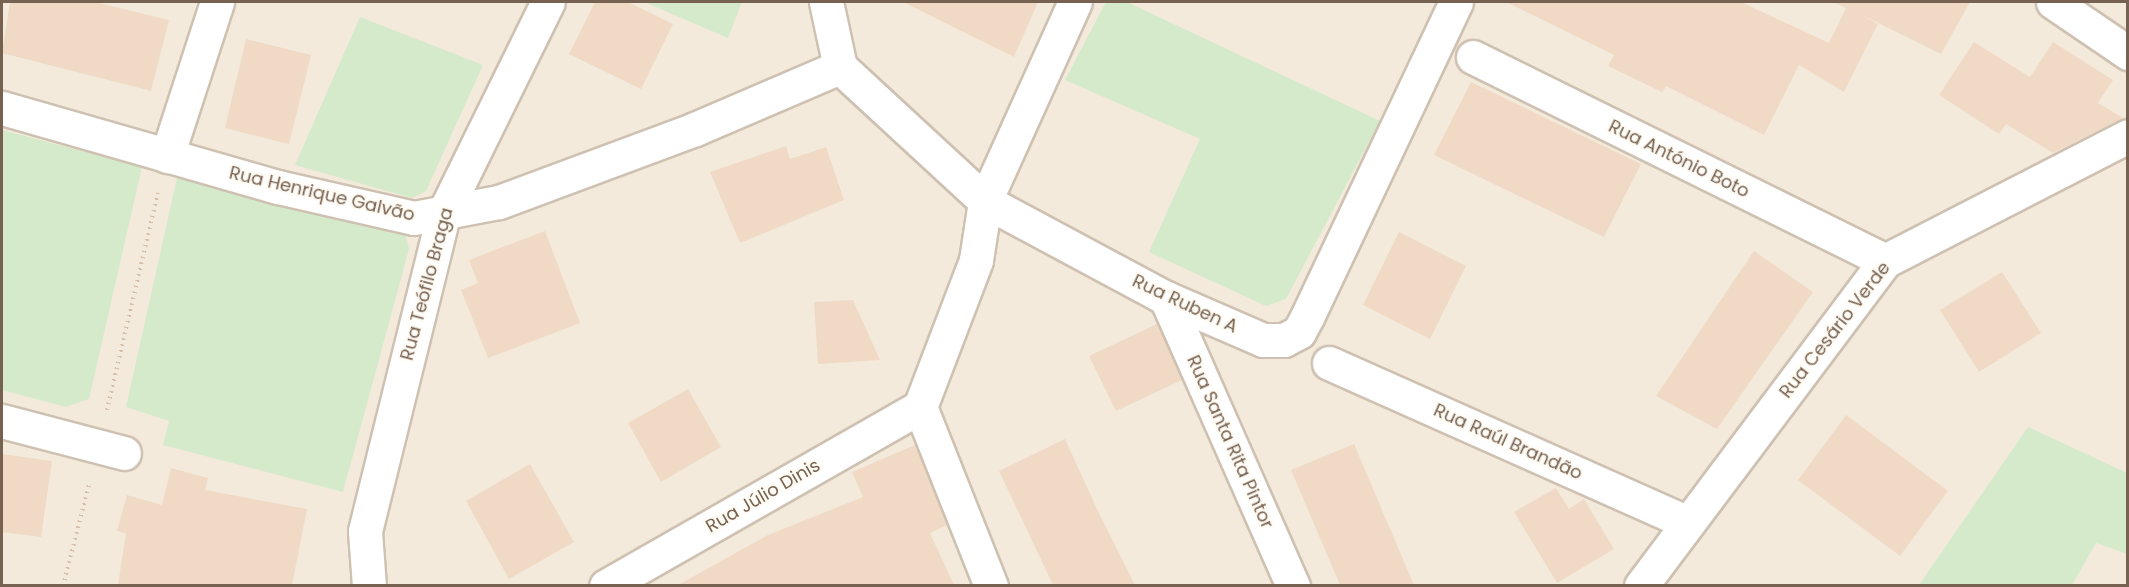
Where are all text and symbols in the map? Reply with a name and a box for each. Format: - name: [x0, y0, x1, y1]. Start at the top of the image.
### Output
- street label: Rua António Boto: [1605, 116, 1753, 202]
- street label: Rua Henrique Galvão: [227, 162, 417, 226]
- street label: Rua Teófilo Braga: [396, 205, 458, 363]
- street label: Rua Cesário Verde: [1775, 258, 1895, 402]
- street label: Rua Ruben A: [1129, 270, 1241, 338]
- street label: Rua Santa Rita Pintor: [1182, 352, 1278, 532]
- street label: Rua Raúl Brandão: [1430, 399, 1586, 485]
- street label: Rua Júlio Dinis: [702, 455, 824, 537]

